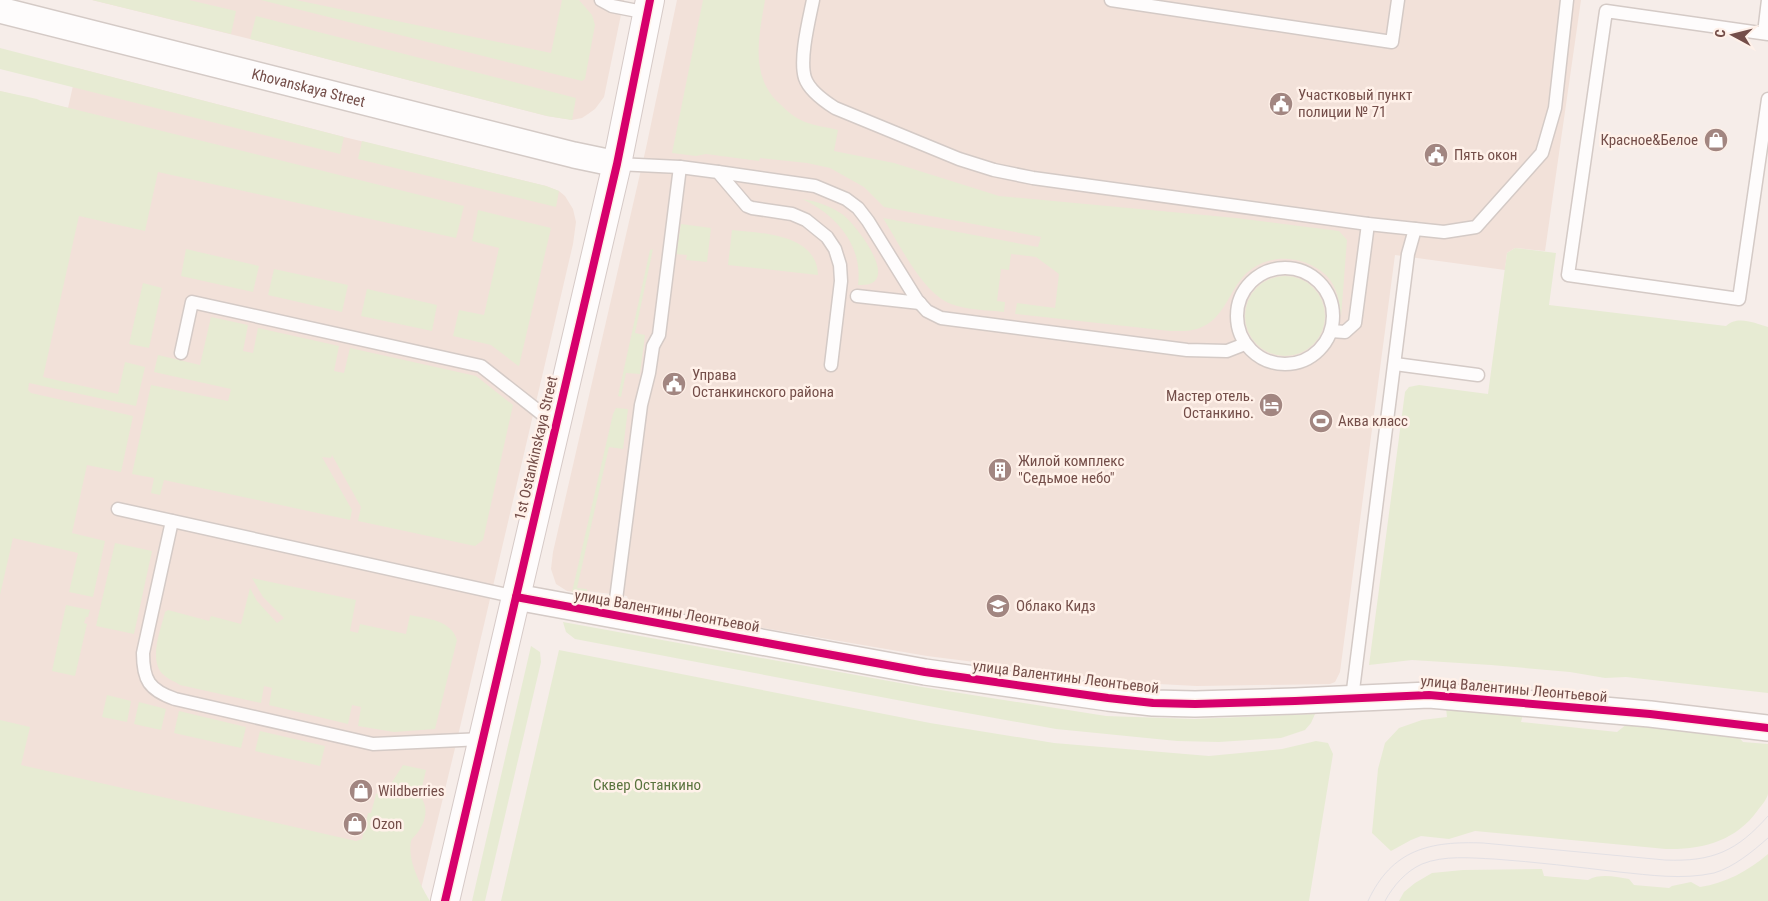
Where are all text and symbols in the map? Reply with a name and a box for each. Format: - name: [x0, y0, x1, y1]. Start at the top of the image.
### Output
- north arrow: [1708, 10, 1758, 60]
- text: С: [1712, 28, 1729, 38]
- street label: Khovanskaya Street: [250, 65, 367, 111]
- place label: Участковый пункт полиции № 71: [1298, 86, 1412, 121]
- public building icon: Участковый пункт полиции № 71: [1268, 91, 1294, 117]
- shop icon: Красное&Белое: [1703, 127, 1729, 153]
- place label: Красное&Белое: [1600, 131, 1698, 149]
- public building icon: Пять окон: [1423, 142, 1449, 168]
- place label: Пять окон: [1454, 146, 1517, 164]
- place label: Управа Останкинского района: [692, 366, 834, 401]
- public building icon: Управа Останкинского района: [661, 371, 687, 397]
- street label: 1st Ostankinskaya Street: [511, 374, 561, 522]
- place label: Мастер отель. Останкино.: [1166, 387, 1254, 422]
- hotel icon: Мастер отель. Останкино.: [1258, 392, 1284, 418]
- sports icon: Аква класс: [1308, 408, 1334, 434]
- place label: Аква класс: [1338, 412, 1408, 430]
- place label: Жилой комплекс "Седьмое небо": [1018, 452, 1124, 487]
- building icon: Жилой комплекс "Седьмое небо": [987, 457, 1013, 483]
- street label: улица Валентины Леонтьевой: [573, 586, 761, 636]
- school or university icon: Облако Кидз: [985, 593, 1011, 619]
- place label: Облако Кидз: [1016, 597, 1096, 615]
- street label: улица Валентины Леонтьевой: [972, 657, 1160, 697]
- street label: улица Валентины Леонтьевой: [1420, 672, 1608, 706]
- park label: Сквер Останкино: [593, 776, 701, 794]
- shop icon: Wildberries: [348, 778, 374, 804]
- place label: Wildberries: [378, 782, 445, 800]
- shop icon: Ozon: [342, 811, 368, 837]
- place label: Ozon: [372, 815, 402, 833]

